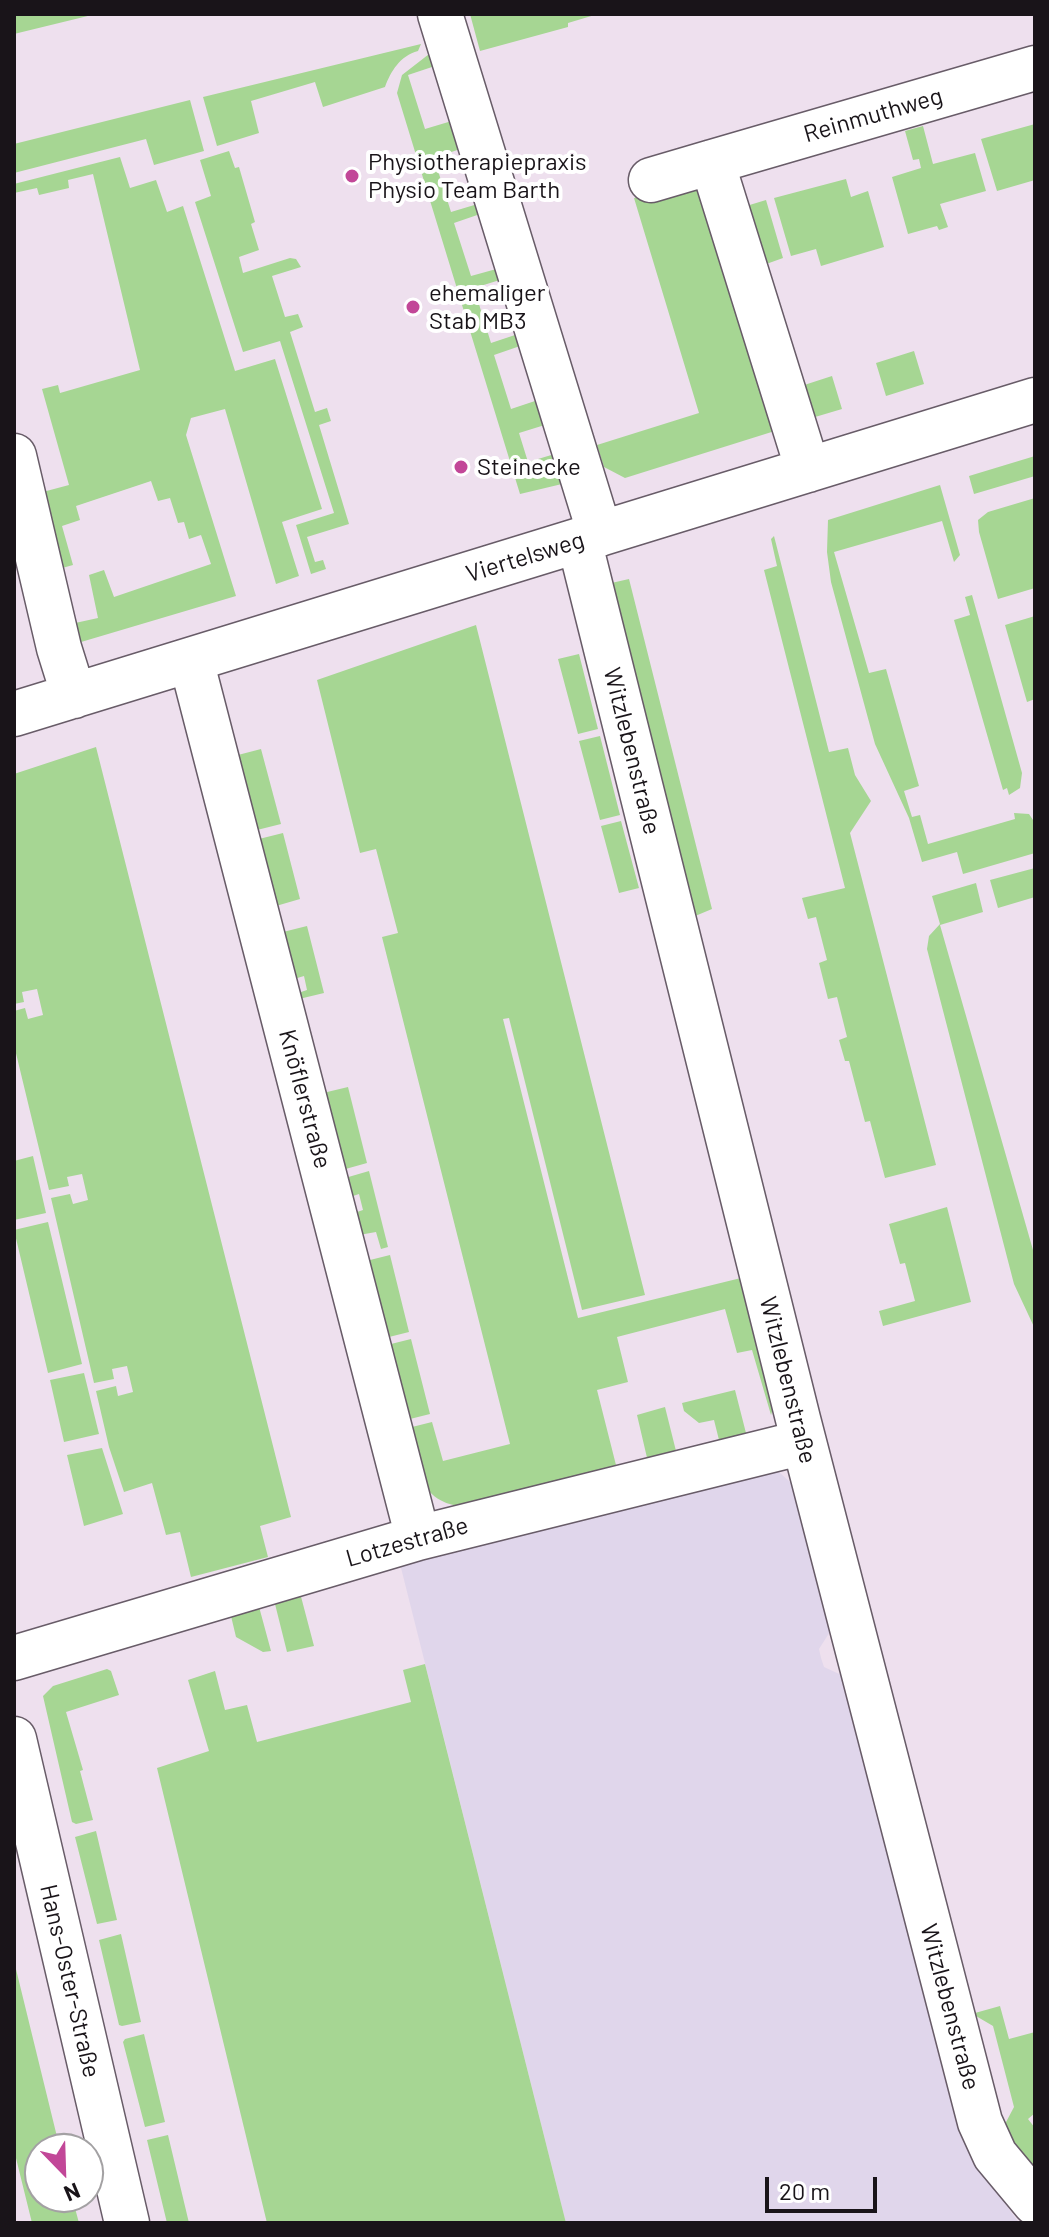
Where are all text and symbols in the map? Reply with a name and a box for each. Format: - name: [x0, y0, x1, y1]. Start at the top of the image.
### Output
- street label: Reinmuthweg: [800, 81, 946, 149]
- place label: Physiotherapiepraxis Physio Team Barth: [368, 148, 587, 204]
- marker: Physiotherapiepraxis Physio Team Barth: [343, 167, 361, 185]
- place label: ehemaliger Stab MB3: [429, 279, 545, 335]
- marker: ehemaliger Stab MB3: [404, 298, 422, 316]
- place label: Steinecke: [477, 453, 581, 481]
- marker: Steinecke: [452, 458, 470, 476]
- street label: Viertelsweg: [462, 525, 588, 589]
- street label: Witzlebenstraße: [597, 665, 667, 837]
- street label: Knöflerstraße: [273, 1026, 337, 1172]
- street label: Witzlebenstraße: [753, 1294, 823, 1466]
- street label: Lotzestraße: [343, 1511, 471, 1573]
- street label: Hans-Oster-Straße: [34, 1882, 106, 2080]
- street label: Witzlebenstraße: [914, 1921, 986, 2093]
- north arrow: [24, 2133, 104, 2213]
- scale bar: [769, 2161, 881, 2211]
- text: 20 m: [779, 2176, 830, 2205]
- text: N: [61, 2178, 84, 2208]

